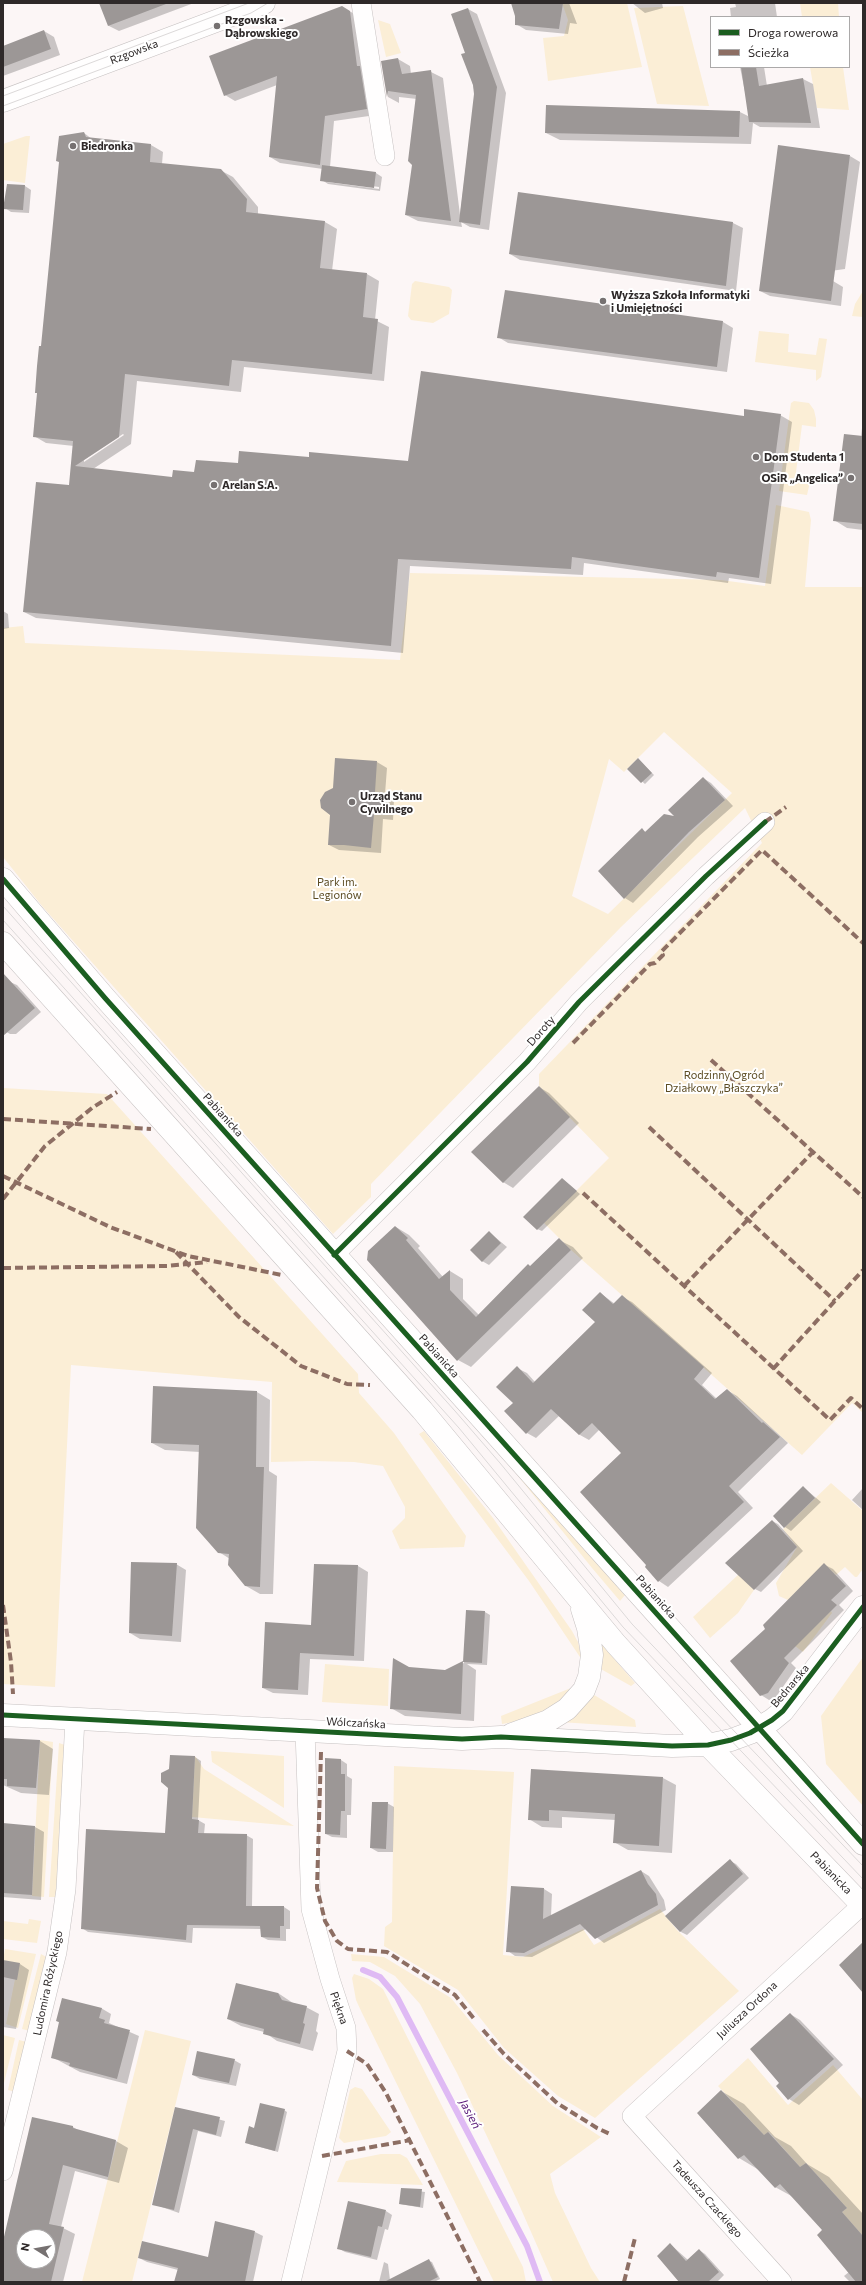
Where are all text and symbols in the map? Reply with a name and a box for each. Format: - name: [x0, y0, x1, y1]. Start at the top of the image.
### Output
- place label: Rzgowska - Dąbrowskiego: [225, 13, 298, 39]
- legend: [710, 16, 850, 68]
- marker: Rzgowska - Dąbrowskiego: [212, 21, 222, 31]
- text: Droga rowerowa: [748, 25, 838, 39]
- street label: Rzgowska: [108, 37, 160, 67]
- text: Ścieżka: [748, 45, 789, 59]
- place label: Biedronka: [81, 139, 133, 153]
- marker: Biedronka: [68, 141, 78, 151]
- place label: Wyższa Szkoła Informatyki i Umiejętności: [611, 288, 750, 314]
- marker: Wyższa Szkoła Informatyki i Umiejętności: [598, 296, 608, 306]
- place label: Dom Studenta 1: [764, 450, 844, 464]
- marker: Dom Studenta 1: [751, 452, 761, 462]
- place label: OSiR „Angelica”: [761, 471, 843, 485]
- marker: OSiR „Angelica”: [846, 473, 856, 483]
- place label: Arelan S.A.: [222, 478, 278, 492]
- marker: Arelan S.A.: [209, 480, 219, 490]
- place label: Urząd Stanu Cywilnego: [360, 789, 422, 815]
- marker: Urząd Stanu Cywilnego: [347, 797, 357, 807]
- park label: Park im. Legionów: [313, 875, 361, 901]
- street label: Doroty: [524, 1013, 558, 1049]
- park label: Rodzinny Ogród Działkowy „Błaszczyka”: [665, 1068, 783, 1094]
- street label: Pabianicka: [200, 1091, 246, 1139]
- street label: Pabianicka: [416, 1332, 462, 1380]
- street label: Pabianicka: [633, 1573, 679, 1621]
- street label: Bednarska: [768, 1662, 812, 1710]
- street label: Wólczańska: [326, 1715, 386, 1731]
- street label: Pabianicka: [807, 1849, 855, 1897]
- street label: Ludomira Różyckiego: [30, 1929, 66, 2037]
- street label: Juliusza Ordona: [714, 1979, 780, 2041]
- street label: Piękna: [327, 1990, 351, 2026]
- water label: Jasień: [456, 2097, 484, 2131]
- street label: Tadeusza Czackiego: [669, 2158, 745, 2240]
- north arrow: [16, 2229, 56, 2269]
- text: N: [18, 2242, 32, 2252]

